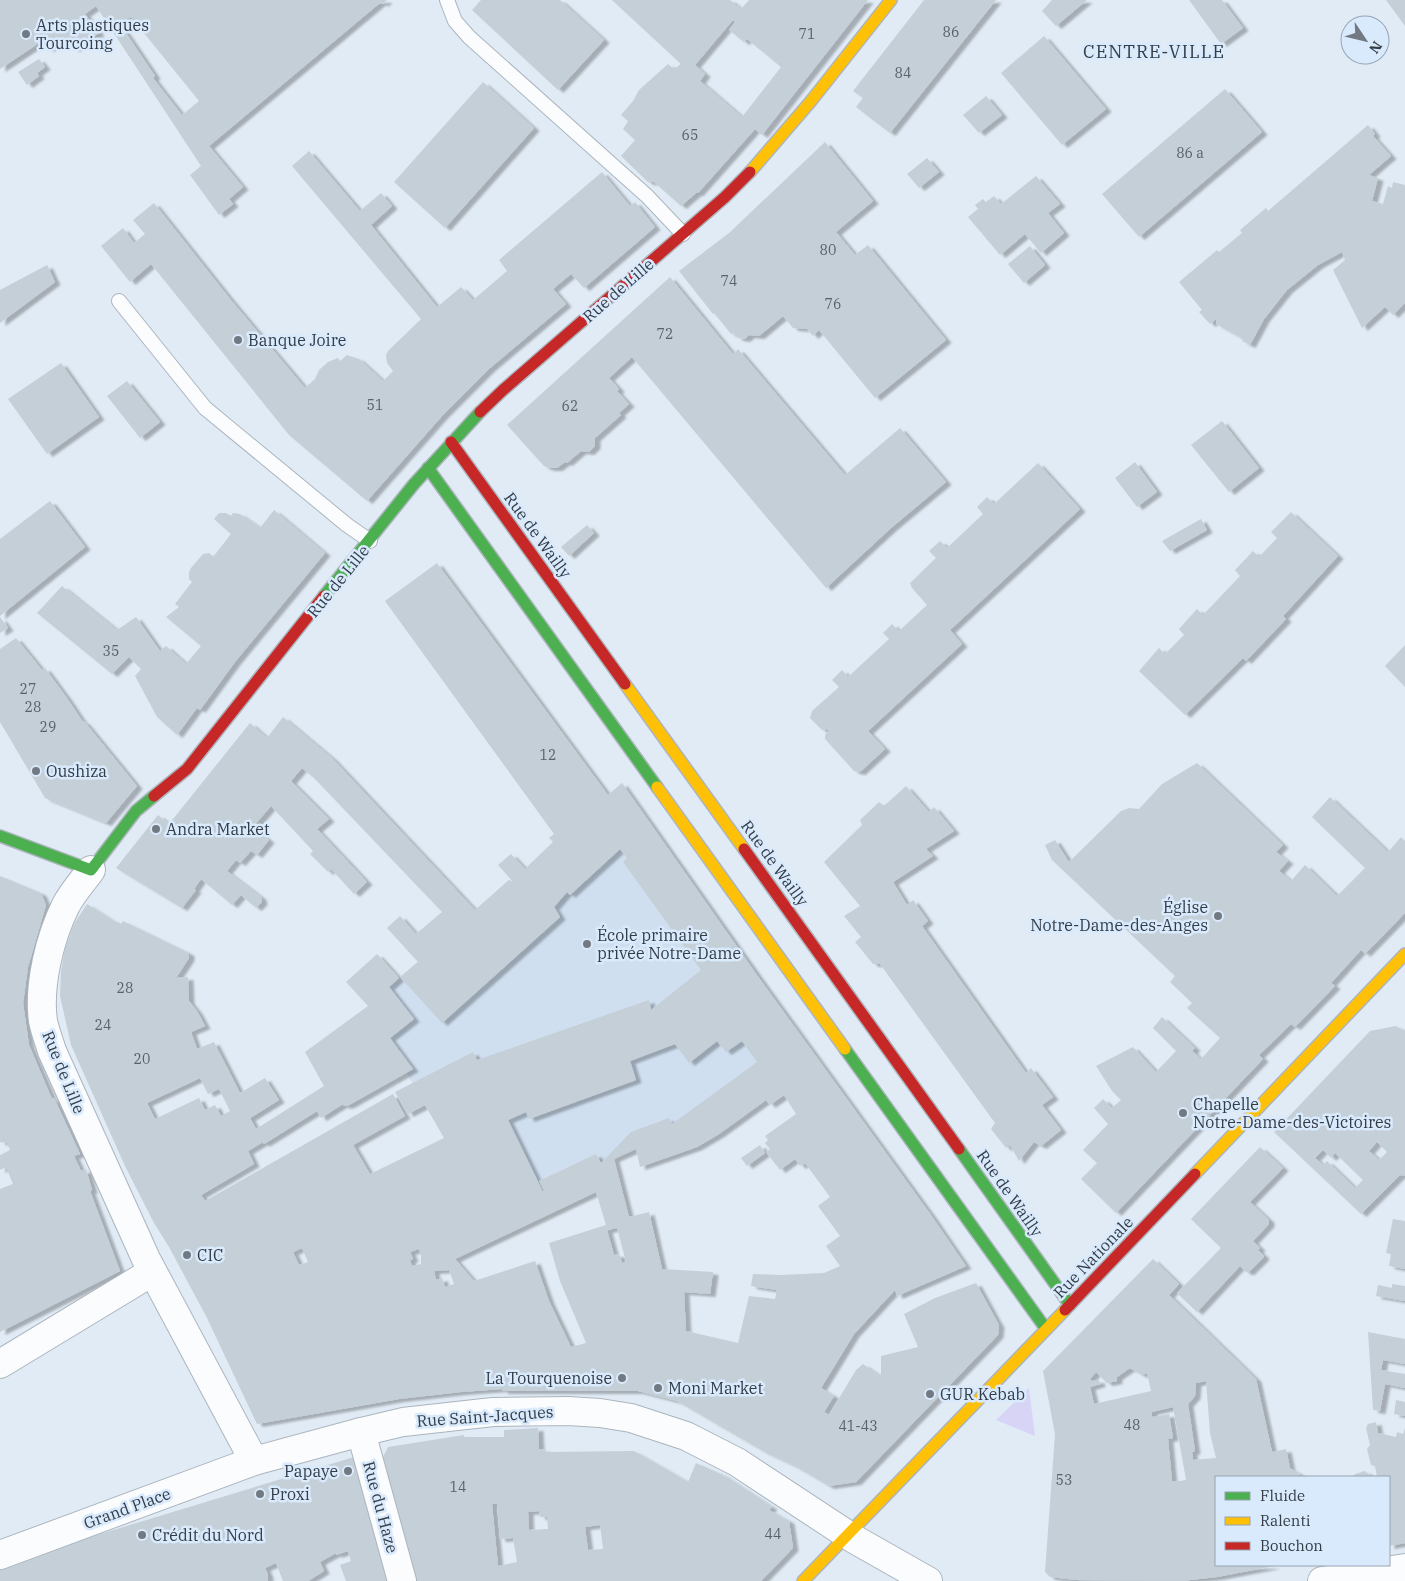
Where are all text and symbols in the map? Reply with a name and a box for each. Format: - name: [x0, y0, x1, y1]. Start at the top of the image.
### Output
- place label: Arts plastiques Tourcoing: [36, 15, 149, 53]
- north arrow: [1340, 15, 1390, 65]
- house number: 86: [943, 23, 959, 41]
- house number: 71: [799, 25, 815, 43]
- marker: Arts plastiques Tourcoing: [20, 28, 32, 40]
- text: N: [1365, 38, 1386, 57]
- district label: CENTRE-VILLE: [1083, 40, 1225, 63]
- house number: 84: [895, 64, 911, 82]
- house number: 65: [682, 126, 698, 144]
- house number: 86 a: [1176, 144, 1204, 162]
- house number: 80: [820, 241, 836, 259]
- street label: Rue de Lille: [578, 254, 658, 326]
- house number: 74: [721, 272, 737, 290]
- house number: 76: [825, 295, 841, 313]
- house number: 72: [657, 325, 673, 343]
- place label: Banque Joire: [248, 330, 346, 350]
- marker: Banque Joire: [232, 334, 244, 346]
- house number: 51: [367, 396, 383, 414]
- house number: 62: [562, 397, 578, 415]
- street label: Rue de Wailly: [500, 488, 576, 582]
- street label: Rue de Lille: [303, 541, 373, 621]
- house number: 35: [103, 642, 119, 660]
- house number: 27: [20, 680, 36, 698]
- house number: 28: [25, 698, 41, 716]
- house number: 29: [40, 718, 56, 736]
- house number: 12: [540, 746, 556, 764]
- place label: Oushiza: [46, 761, 107, 781]
- marker: Oushiza: [30, 765, 42, 777]
- street label: Rue de Wailly: [737, 816, 813, 910]
- place label: Andra Market: [166, 819, 270, 839]
- marker: Andra Market: [150, 823, 162, 835]
- place label: Église Notre-Dame-des-Anges: [1030, 896, 1208, 935]
- marker: Église Notre-Dame-des-Anges: [1212, 910, 1224, 922]
- place label: École primaire privée Notre-Dame: [597, 924, 741, 963]
- marker: École primaire privée Notre-Dame: [581, 938, 593, 950]
- house number: 28: [117, 979, 133, 997]
- house number: 24: [95, 1016, 111, 1034]
- street label: Rue de Lille: [38, 1028, 90, 1116]
- house number: 20: [134, 1050, 150, 1068]
- place label: Chapelle Notre-Dame-des-Victoires: [1193, 1094, 1391, 1132]
- marker: Chapelle Notre-Dame-des-Victoires: [1177, 1107, 1189, 1119]
- street label: Rue de Wailly: [973, 1146, 1048, 1241]
- street label: Rue Nationale: [1049, 1212, 1137, 1302]
- place label: CIC: [197, 1245, 223, 1265]
- marker: CIC: [181, 1249, 193, 1261]
- place label: La Tourquenoise: [486, 1368, 612, 1388]
- marker: La Tourquenoise: [616, 1372, 628, 1384]
- place label: Moni Market: [668, 1378, 763, 1398]
- marker: Moni Market: [652, 1382, 664, 1394]
- place label: GUR Kebab: [940, 1384, 1025, 1404]
- marker: GUR Kebab: [924, 1388, 936, 1400]
- street label: Rue Saint-Jacques: [416, 1401, 554, 1431]
- house number: 48: [1124, 1416, 1140, 1434]
- house number: 41-43: [838, 1417, 878, 1435]
- street label: Rue du Haze: [359, 1459, 403, 1555]
- place label: Papaye: [284, 1461, 338, 1481]
- marker: Papaye: [342, 1465, 354, 1477]
- house number: 53: [1056, 1471, 1072, 1489]
- legend: [1215, 1476, 1390, 1566]
- house number: 14: [450, 1478, 466, 1496]
- street label: Grand Place: [81, 1483, 173, 1533]
- place label: Proxi: [270, 1484, 310, 1504]
- text: Fluide: [1260, 1486, 1305, 1505]
- marker: Proxi: [254, 1488, 266, 1500]
- text: Ralenti: [1260, 1511, 1311, 1530]
- place label: Crédit du Nord: [152, 1525, 264, 1545]
- house number: 44: [765, 1525, 781, 1543]
- marker: Crédit du Nord: [136, 1529, 148, 1541]
- text: Bouchon: [1260, 1536, 1323, 1555]

